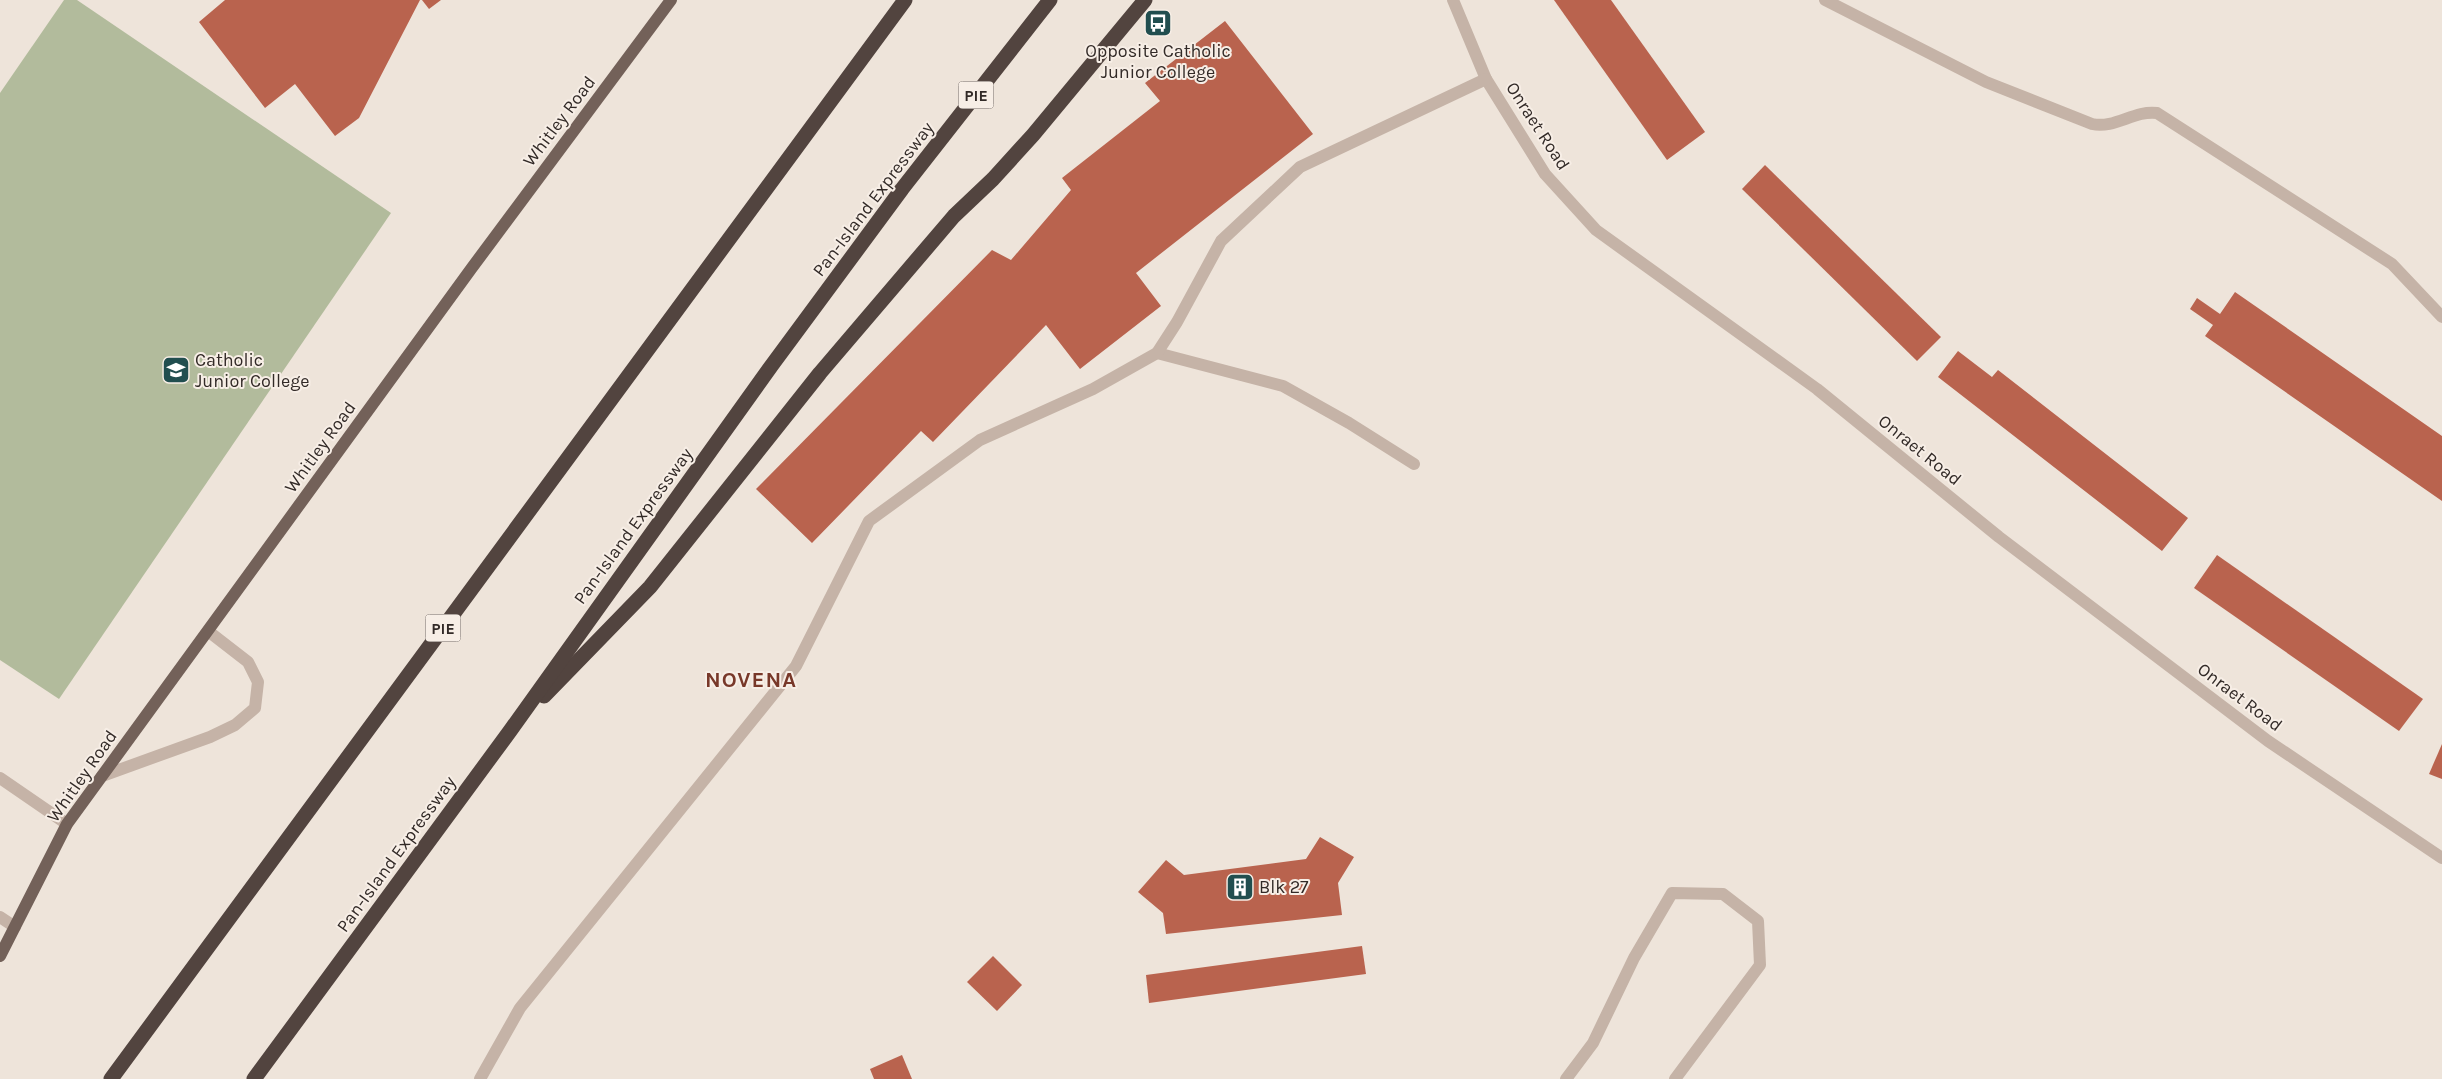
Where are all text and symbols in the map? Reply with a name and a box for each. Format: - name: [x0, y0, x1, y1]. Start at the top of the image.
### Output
- bus stop icon: Opposite Catholic Junior College: [1143, 8, 1173, 38]
- place label: Opposite Catholic Junior College: [1085, 40, 1231, 83]
- street label: Whitley Road: [518, 71, 600, 171]
- street label: Onraet Road: [1501, 78, 1575, 174]
- road number: PIE: [958, 82, 994, 108]
- street label: Pan-Island Expressway: [808, 117, 939, 281]
- place label: Catholic Junior College: [195, 349, 310, 392]
- school or university icon: Catholic Junior College: [161, 355, 191, 385]
- street label: Whitley Road: [280, 397, 360, 497]
- street label: Onraet Road: [1874, 410, 1966, 490]
- street label: Pan-Island Expressway: [569, 443, 698, 609]
- road number: PIE: [426, 614, 460, 641]
- street label: Onraet Road: [2193, 658, 2287, 736]
- district label: NOVENA: [705, 667, 797, 693]
- street label: Whitley Road: [42, 726, 122, 826]
- street label: Pan-Island Expressway: [332, 771, 461, 937]
- building icon: Blk 27: [1225, 872, 1255, 902]
- place label: Blk 27: [1259, 876, 1309, 898]

